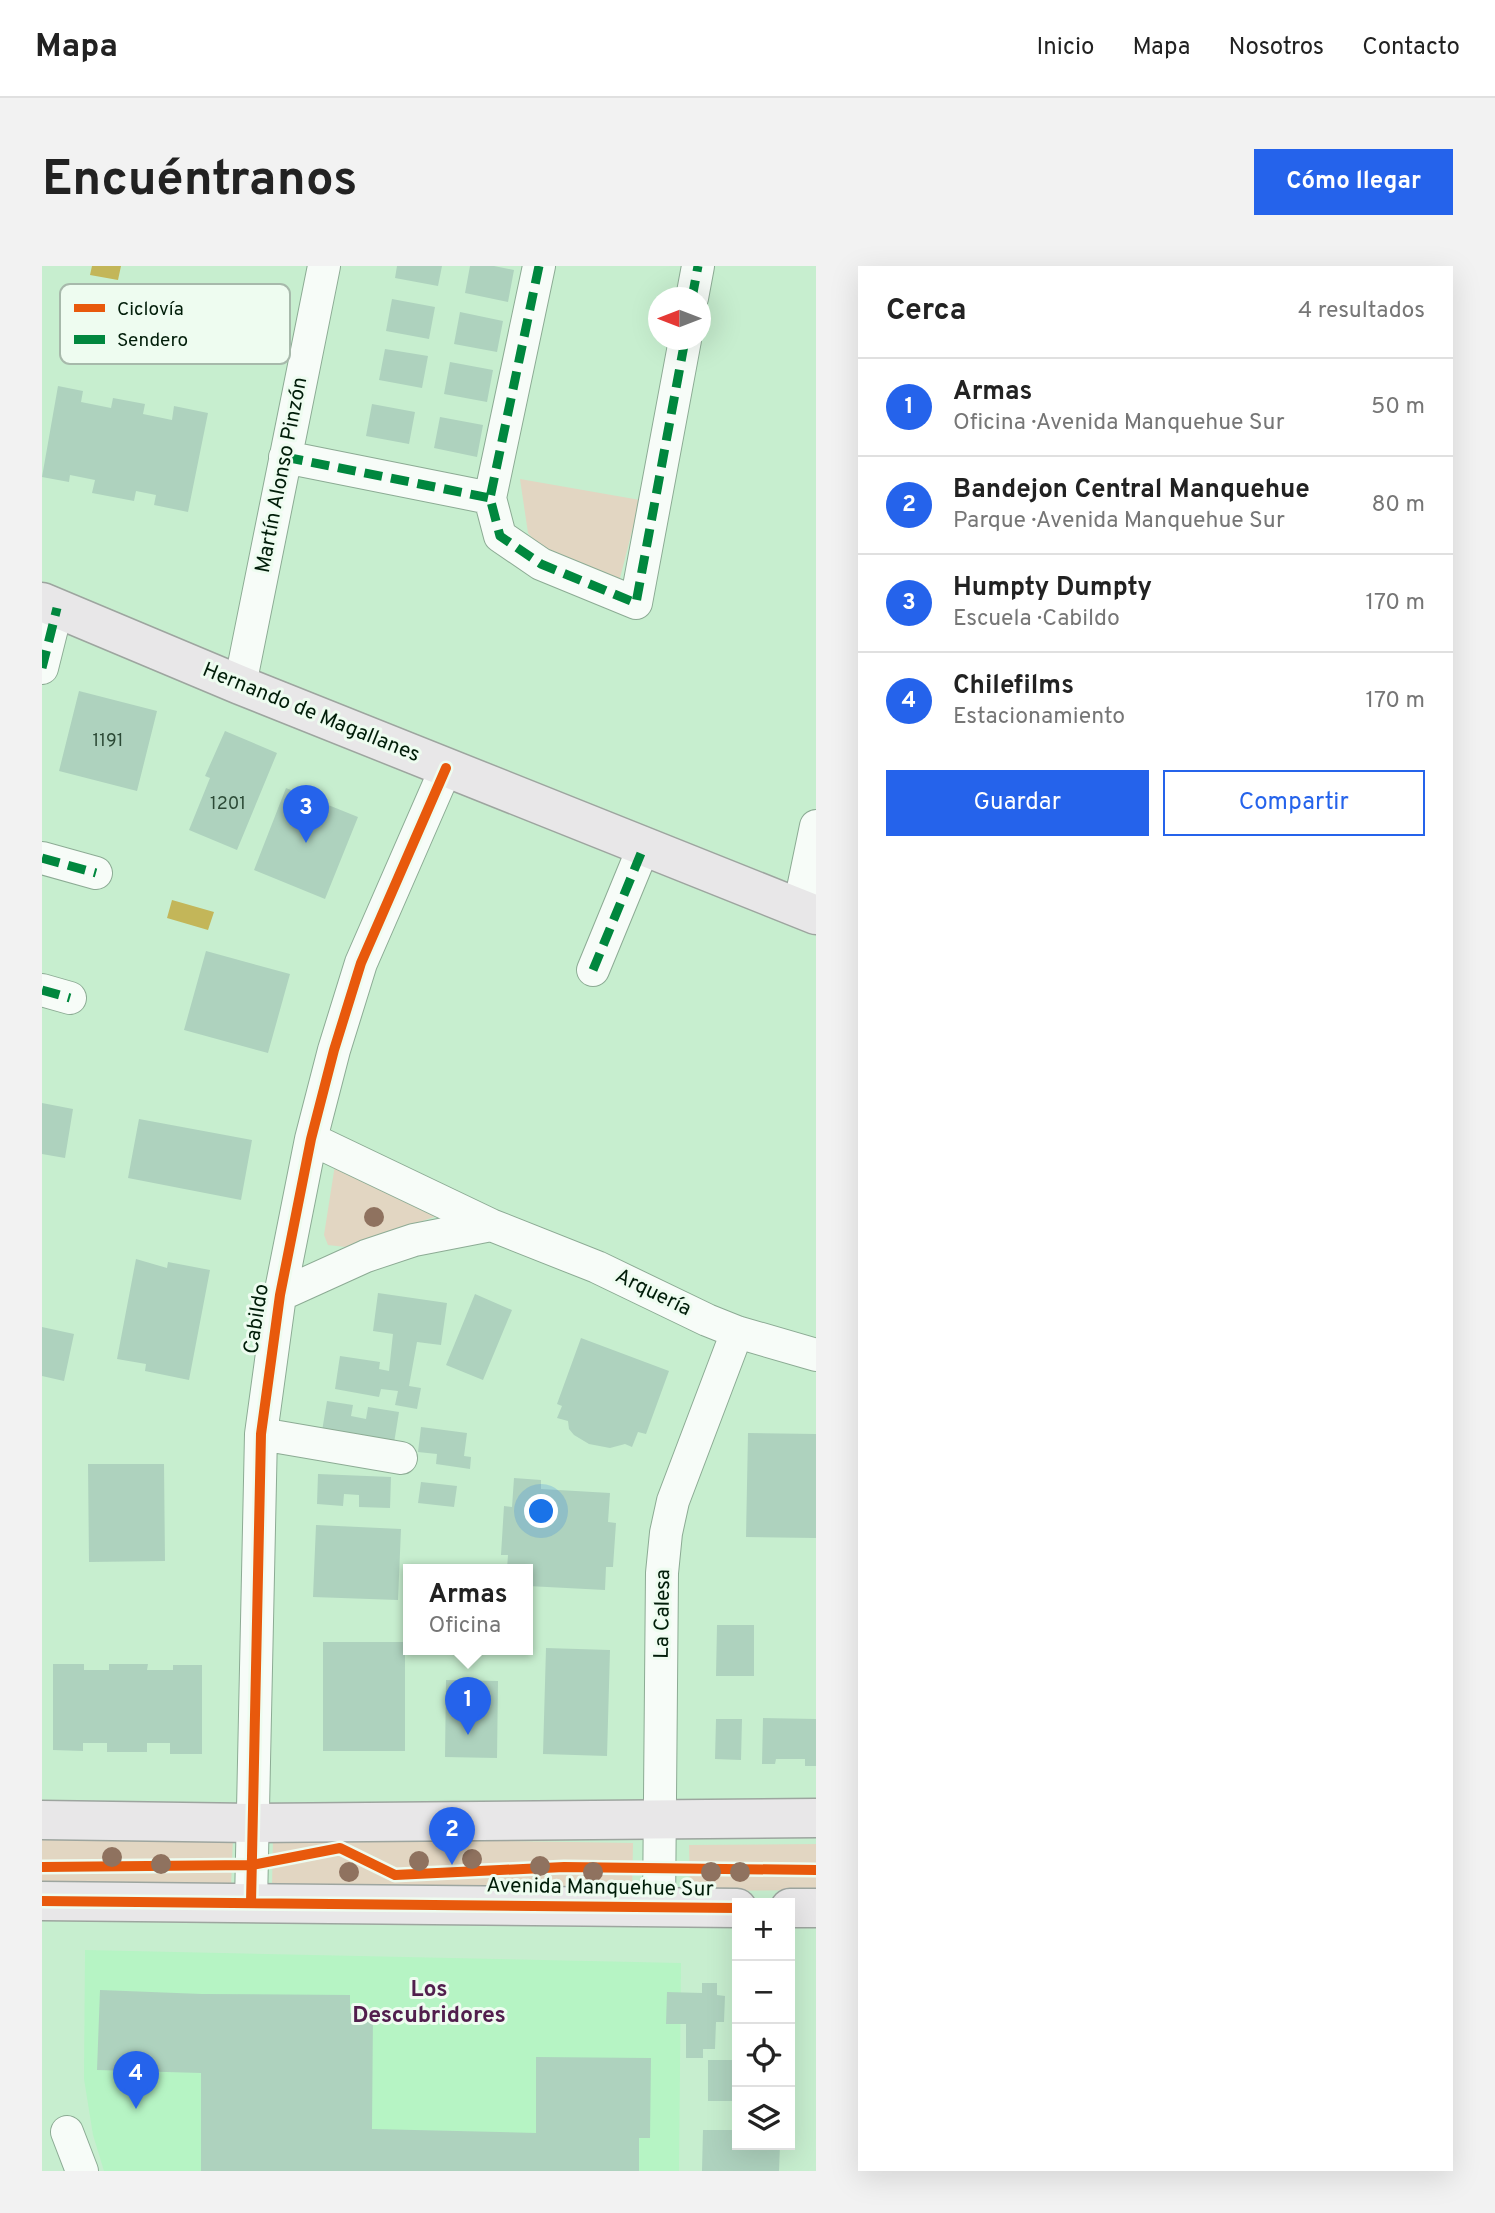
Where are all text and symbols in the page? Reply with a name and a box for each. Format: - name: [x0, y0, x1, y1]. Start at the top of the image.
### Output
- text: Mapa: [35, 27, 118, 69]
- text: Inicio: [1037, 33, 1094, 63]
- text: Mapa: [1132, 33, 1191, 63]
- text: Nosotros: [1229, 33, 1324, 63]
- text: Contacto: [1362, 33, 1460, 63]
- button: Cómo llegar: [1254, 149, 1453, 215]
- text: Encuéntranos: [42, 151, 357, 213]
- legend: [60, 284, 290, 364]
- north arrow: [648, 287, 711, 350]
- text: Cerca: [886, 293, 966, 330]
- text: 4 resultados: [1298, 297, 1425, 326]
- text: Ciclovía: [117, 298, 184, 322]
- text: Sendero: [117, 329, 188, 353]
- street label: Martín Alonso Pinzón: [250, 375, 314, 575]
- text: Armas: [953, 376, 1032, 409]
- text: 1: [904, 393, 914, 422]
- text: 50 m: [1371, 393, 1425, 422]
- text: Oficina · Avenida Manquehue Sur: [953, 409, 1285, 438]
- text: Bandejon Central Manquehue: [953, 474, 1310, 507]
- text: 2: [902, 491, 916, 520]
- text: 80 m: [1372, 491, 1425, 520]
- text: Parque · Avenida Manquehue Sur: [953, 507, 1285, 536]
- text: Humpty Dumpty: [953, 572, 1152, 605]
- text: 3: [902, 589, 916, 618]
- text: 170 m: [1366, 589, 1425, 618]
- text: Escuela · Cabildo: [953, 605, 1120, 634]
- street label: Hernando de Magallanes: [198, 657, 424, 769]
- text: Chilefilms: [953, 670, 1074, 703]
- text: 4: [902, 687, 916, 716]
- text: 170 m: [1366, 687, 1425, 716]
- text: Estacionamiento: [953, 703, 1125, 732]
- house number: 1191: [93, 730, 123, 753]
- button: Guardar: [886, 770, 1149, 836]
- button: Compartir: [1163, 770, 1425, 836]
- pin: 3: [283, 785, 329, 843]
- house number: 1201: [210, 793, 246, 816]
- street label: Arquería: [610, 1263, 696, 1323]
- street label: Cabildo: [238, 1282, 276, 1356]
- your location: [524, 1494, 558, 1528]
- popup: [403, 1564, 533, 1655]
- street label: La Calesa: [649, 1569, 677, 1659]
- text: Armas: [428, 1579, 508, 1612]
- text: Oficina: [428, 1612, 501, 1641]
- pin: 1: [445, 1677, 491, 1735]
- pin: 2: [429, 1807, 475, 1865]
- street label: Avenida Manquehue Sur: [486, 1873, 714, 1903]
- map controls: [732, 1898, 795, 2150]
- button: +: [732, 1898, 795, 1961]
- button: −: [732, 1961, 795, 2024]
- district label: Los Descubridores: [352, 1976, 506, 2031]
- button: locate: [732, 2024, 795, 2087]
- pin: 4: [113, 2051, 159, 2109]
- button: layers: [732, 2087, 795, 2150]

